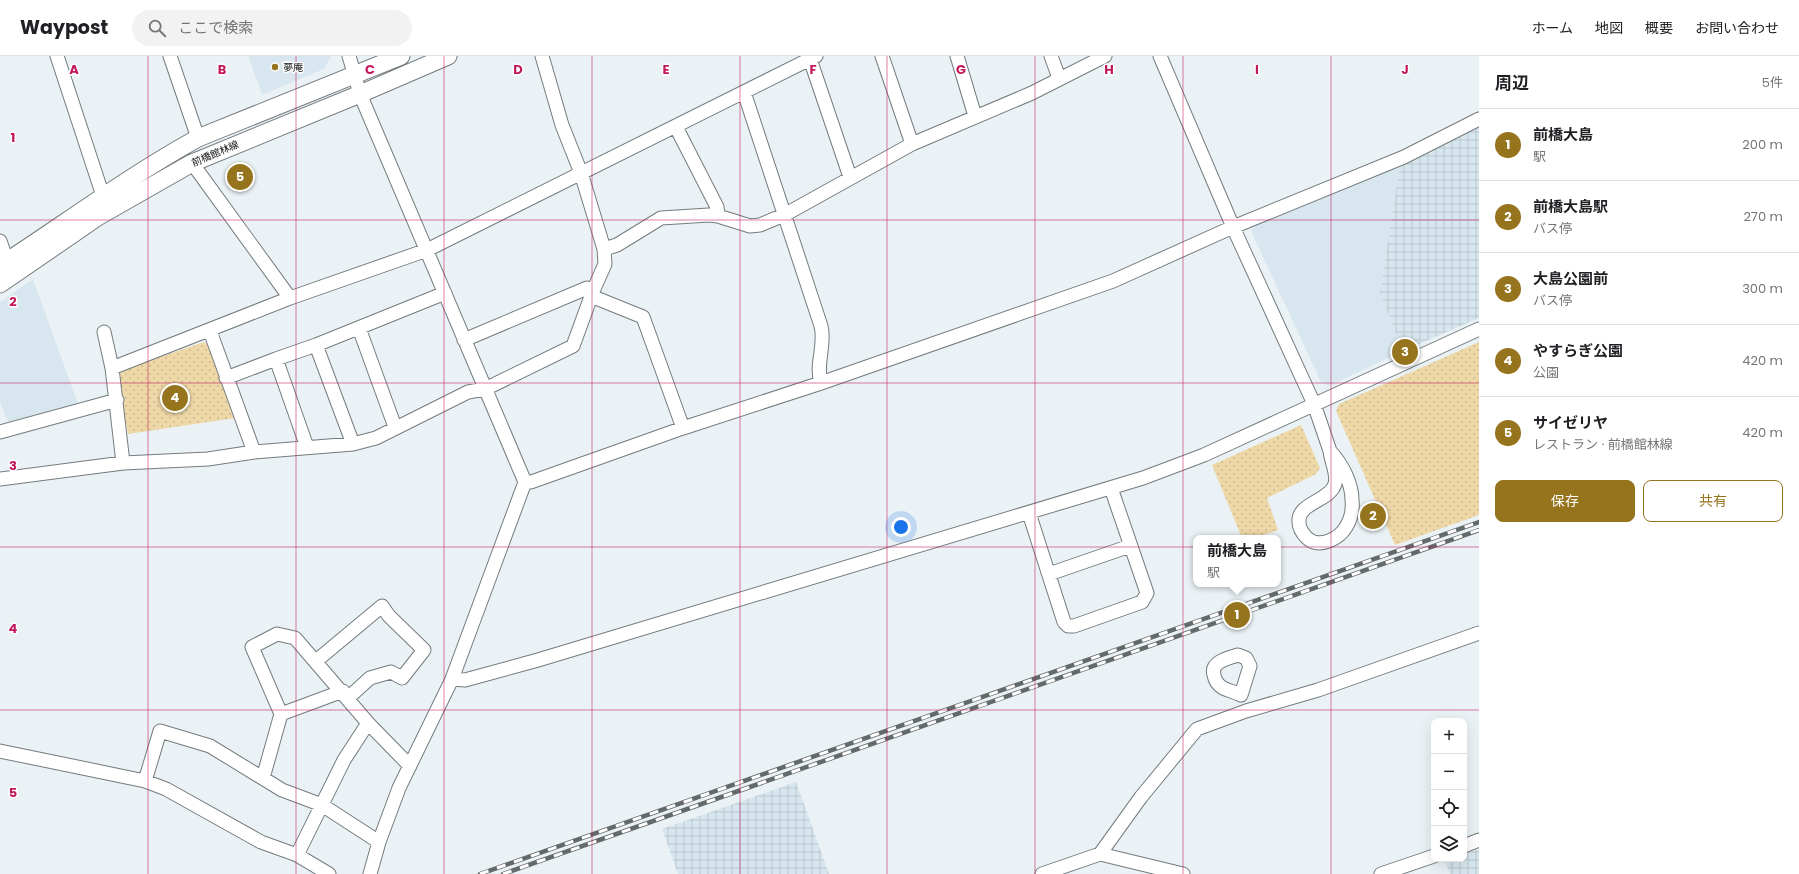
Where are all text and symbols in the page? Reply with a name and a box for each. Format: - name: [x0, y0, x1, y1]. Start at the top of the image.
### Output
- search box: [132, 10, 412, 46]
- text: Waypost: [20, 14, 108, 41]
- icon: search: [146, 17, 168, 39]
- text: ここで検索: [178, 17, 253, 38]
- text: ホーム: [1531, 18, 1573, 38]
- text: 地図: [1595, 18, 1623, 38]
- text: 概要: [1645, 18, 1673, 38]
- text: お問い合わせ: [1695, 18, 1779, 38]
- text: A: [69, 60, 79, 79]
- text: B: [218, 60, 227, 79]
- place label: 夢庵: [283, 60, 303, 75]
- text: C: [365, 60, 375, 79]
- text: D: [513, 60, 523, 79]
- text: E: [662, 60, 670, 79]
- text: F: [809, 60, 817, 79]
- text: G: [956, 60, 966, 79]
- text: H: [1104, 60, 1114, 79]
- text: I: [1255, 60, 1259, 79]
- text: J: [1401, 60, 1409, 79]
- marker: 夢庵: [270, 62, 280, 72]
- text: 周辺: [1495, 71, 1529, 95]
- text: 5件: [1762, 73, 1783, 92]
- text: 前橋大島: [1533, 124, 1593, 145]
- text: 1: [11, 128, 15, 147]
- text: 1: [1506, 135, 1510, 154]
- text: 200 m: [1742, 135, 1783, 154]
- street label: 前橋館林線: [189, 137, 241, 170]
- text: 駅: [1533, 147, 1546, 166]
- pin: 5: [227, 162, 253, 192]
- text: 前橋大島駅: [1533, 196, 1608, 217]
- text: 2: [1504, 207, 1512, 226]
- text: 270 m: [1743, 207, 1783, 226]
- text: バス停: [1533, 219, 1572, 238]
- text: 大島公園前: [1533, 268, 1608, 289]
- text: 3: [1504, 279, 1512, 298]
- text: 300 m: [1742, 279, 1783, 298]
- text: バス停: [1533, 291, 1572, 310]
- text: 2: [9, 292, 17, 311]
- pin: 3: [1392, 337, 1418, 367]
- text: やすらぎ公園: [1533, 340, 1623, 361]
- text: 4: [1504, 351, 1512, 370]
- text: 420 m: [1742, 351, 1783, 370]
- text: 公園: [1533, 363, 1559, 382]
- pin: 4: [162, 383, 188, 413]
- text: サイゼリヤ: [1533, 412, 1608, 433]
- text: 5: [1504, 423, 1512, 442]
- text: 420 m: [1742, 423, 1783, 442]
- text: レストラン · 前橋館林線: [1533, 435, 1673, 454]
- text: 3: [9, 456, 17, 475]
- button: 保存: [1495, 480, 1635, 522]
- button: 共有: [1643, 480, 1783, 522]
- pin: 2: [1360, 501, 1386, 531]
- your location: [891, 517, 911, 537]
- popup: [1193, 535, 1281, 587]
- text: 前橋大島: [1207, 540, 1267, 561]
- text: 駅: [1207, 563, 1220, 582]
- pin: 1: [1224, 600, 1250, 630]
- text: 4: [9, 619, 18, 638]
- map controls: [1431, 718, 1467, 862]
- button: +: [1431, 718, 1467, 754]
- button: −: [1431, 754, 1467, 790]
- text: 5: [9, 783, 17, 802]
- button: locate: [1431, 790, 1467, 826]
- button: layers: [1431, 826, 1467, 862]

